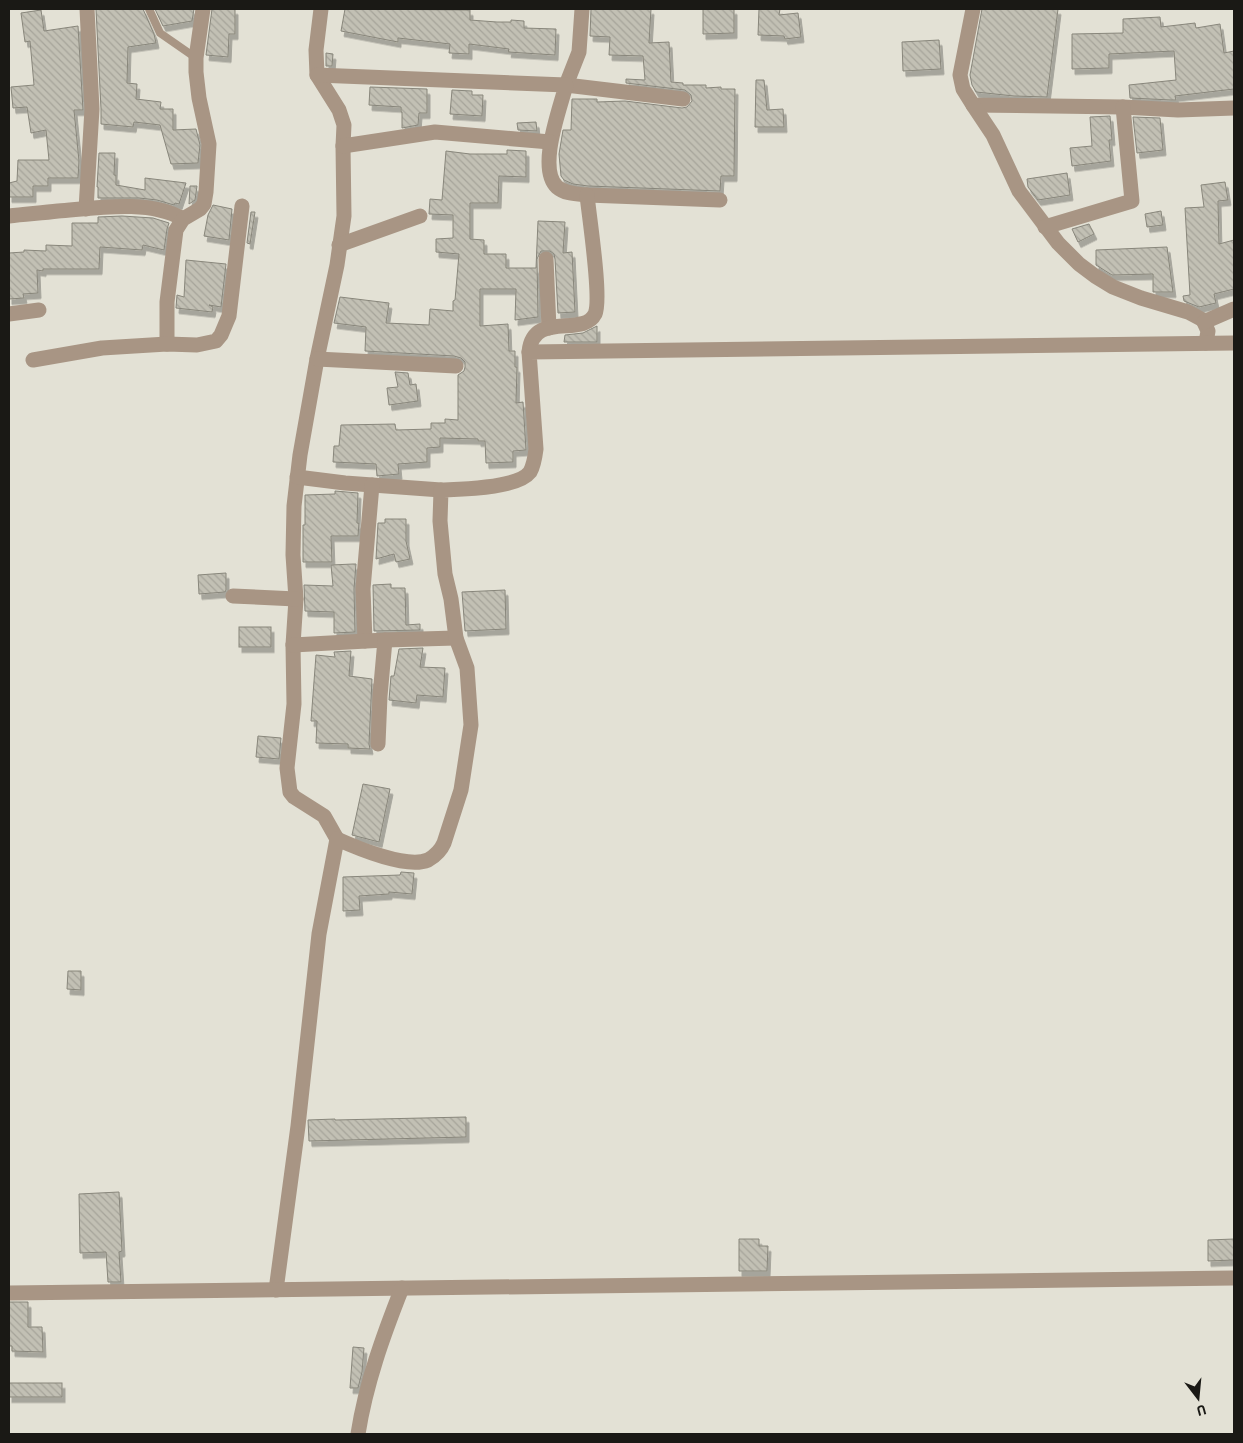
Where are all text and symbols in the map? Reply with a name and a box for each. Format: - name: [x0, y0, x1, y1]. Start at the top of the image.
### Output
- north arrow: [1173, 1373, 1223, 1423]
- text: U: [1194, 1400, 1209, 1422]

